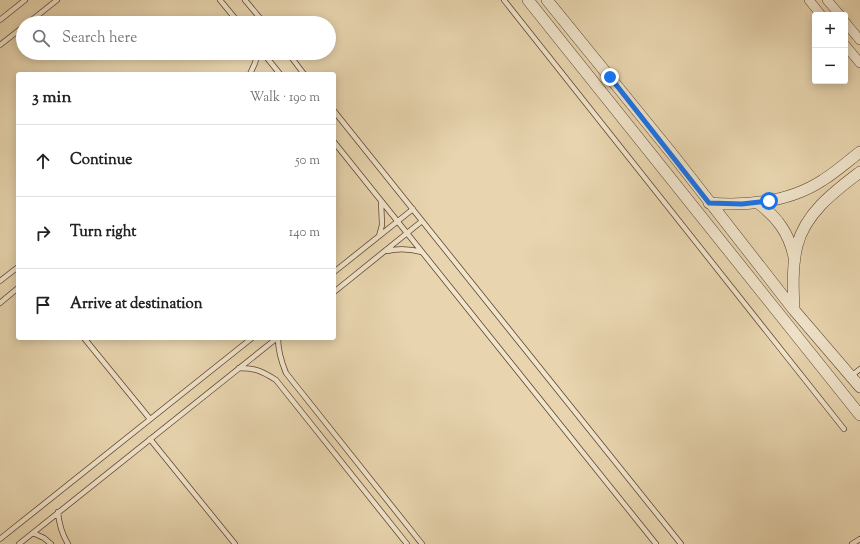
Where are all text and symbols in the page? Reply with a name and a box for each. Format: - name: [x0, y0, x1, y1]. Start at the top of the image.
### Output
- map controls: [812, 12, 848, 84]
- button: +: [812, 12, 848, 48]
- search box: [16, 16, 336, 60]
- icon: search: [30, 27, 52, 49]
- text: Search here: [62, 28, 137, 49]
- button: −: [812, 48, 848, 84]
- route end: [601, 68, 619, 86]
- text: 3 min: [32, 86, 71, 110]
- text: Walk · 190 m: [250, 89, 320, 107]
- icon: ahead: [32, 150, 54, 172]
- text: Continue: [70, 150, 132, 171]
- text: 50 m: [295, 152, 320, 170]
- route start: [760, 192, 778, 210]
- icon: right: [32, 222, 54, 244]
- text: Turn right: [70, 222, 136, 243]
- text: 140 m: [289, 224, 320, 242]
- icon: arrive: [32, 294, 54, 316]
- text: Arrive at destination: [70, 294, 203, 315]

